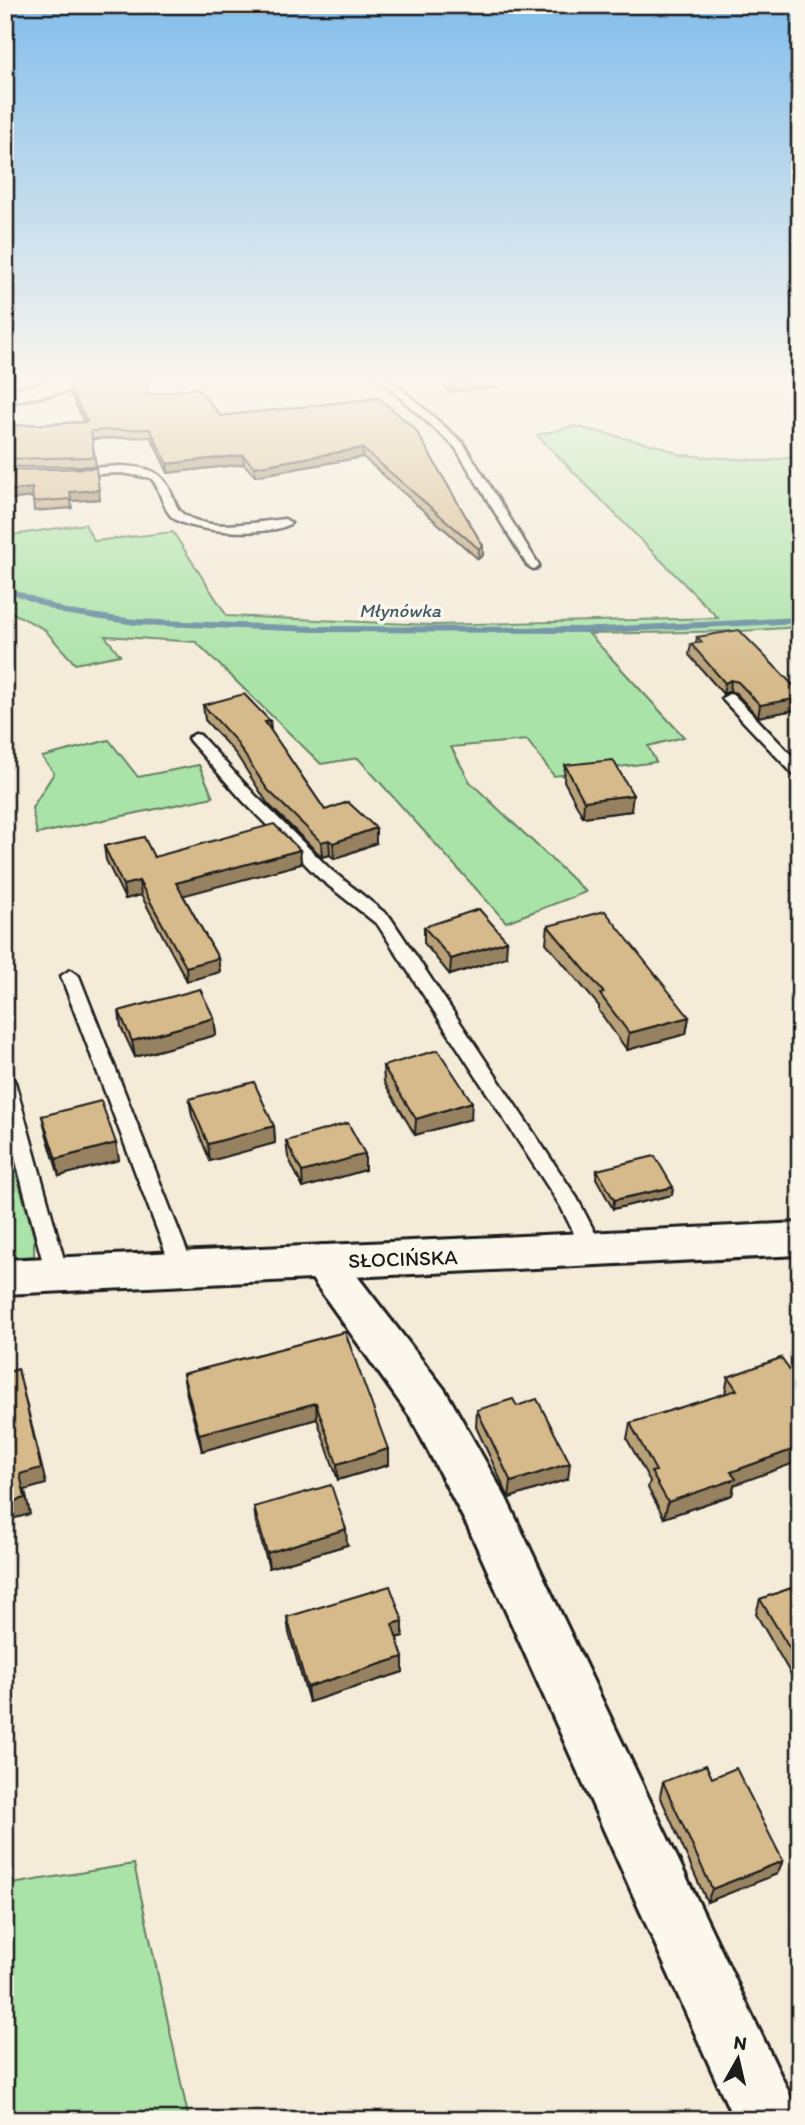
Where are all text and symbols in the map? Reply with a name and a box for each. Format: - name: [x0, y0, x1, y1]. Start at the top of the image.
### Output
- water label: Młynówka: [359, 599, 441, 622]
- street label: SŁOCIŃSKA: [348, 1244, 459, 1273]
- north arrow: [704, 2024, 774, 2094]
- text: N: [732, 2030, 748, 2055]

